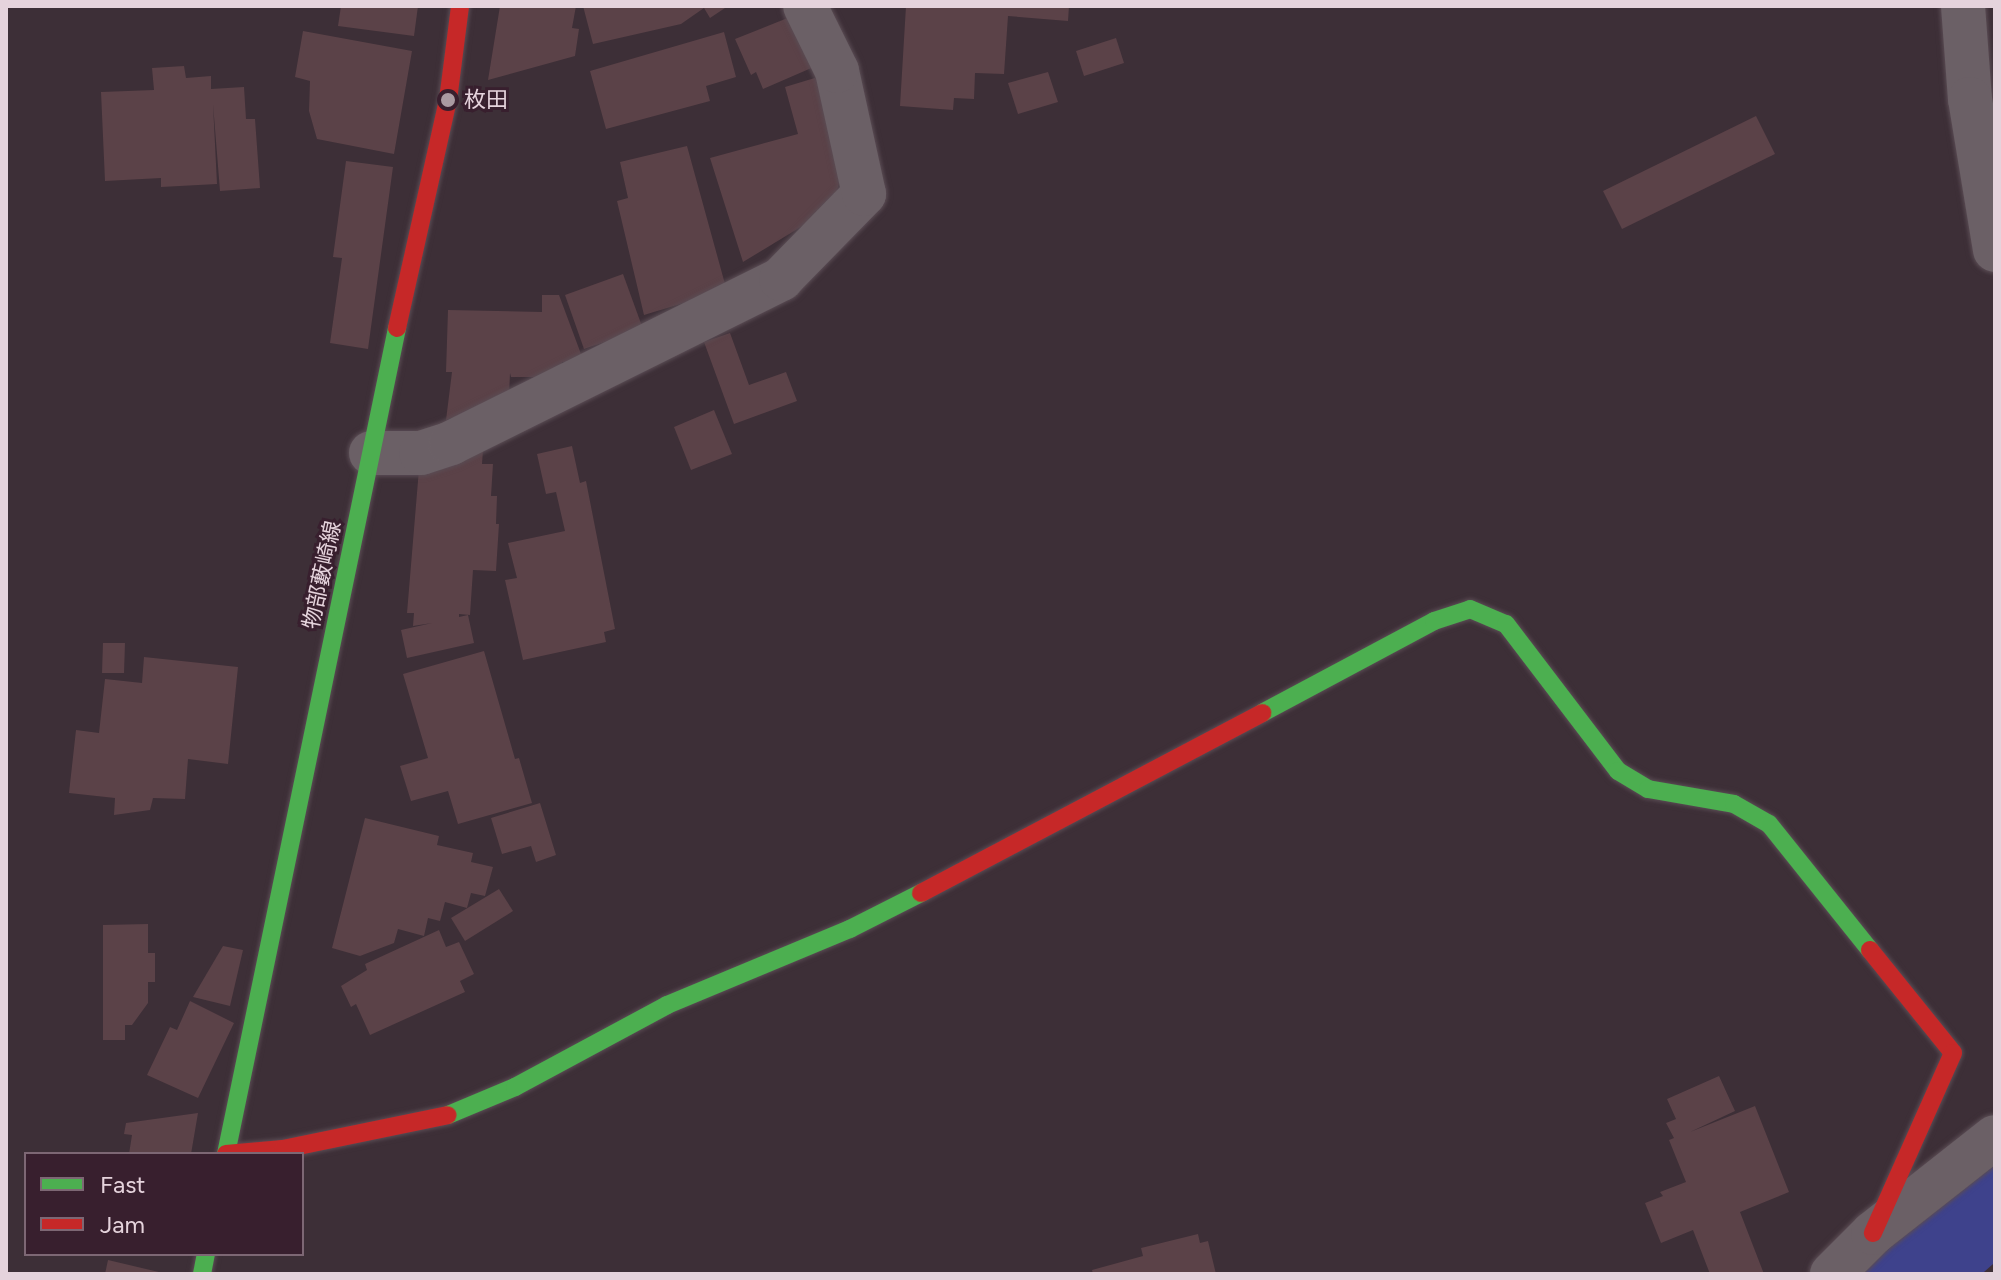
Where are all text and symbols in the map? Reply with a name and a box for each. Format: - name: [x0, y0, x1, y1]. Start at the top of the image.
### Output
- place label: 枚田: [464, 87, 508, 113]
- marker: 枚田: [439, 91, 457, 109]
- street label: 物部藪崎線: [298, 518, 346, 632]
- legend: [24, 1152, 304, 1256]
- text: Fast: [100, 1170, 145, 1199]
- text: Jam: [100, 1210, 145, 1239]

